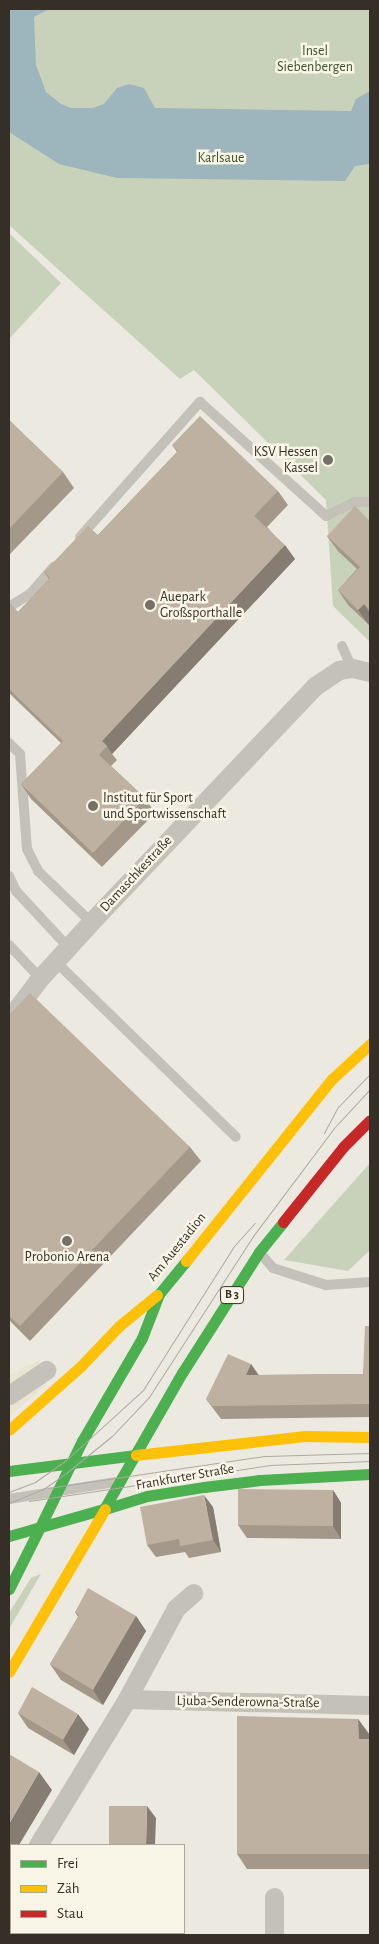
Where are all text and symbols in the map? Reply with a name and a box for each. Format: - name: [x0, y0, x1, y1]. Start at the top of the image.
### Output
- park label: Insel Siebenbergen: [277, 43, 353, 75]
- park label: Karlsaue: [197, 150, 245, 166]
- place label: KSV Hessen Kassel: [254, 444, 318, 477]
- marker: KSV Hessen Kassel: [322, 454, 334, 466]
- place label: Auepark Großsporthalle: [160, 589, 242, 622]
- marker: Auepark Großsporthalle: [144, 599, 156, 611]
- place label: Institut für Sport und Sportwissenschaft: [103, 790, 226, 822]
- marker: Institut für Sport und Sportwissenschaft: [87, 800, 99, 812]
- street label: Damaschkestraße: [96, 832, 176, 916]
- street label: Am Auestadion: [144, 1209, 210, 1285]
- marker: Probonio Arena: [61, 1235, 73, 1247]
- place label: Probonio Arena: [25, 1249, 109, 1265]
- road number: B 3: [220, 1286, 244, 1304]
- street label: Frankfurter Straße: [135, 1460, 235, 1494]
- street label: Ljuba-Senderowna-Straße: [176, 1692, 320, 1712]
- legend: [10, 1844, 185, 1934]
- text: Frei: [57, 1856, 78, 1871]
- text: Zäh: [57, 1881, 80, 1896]
- text: Stau: [57, 1906, 83, 1921]

